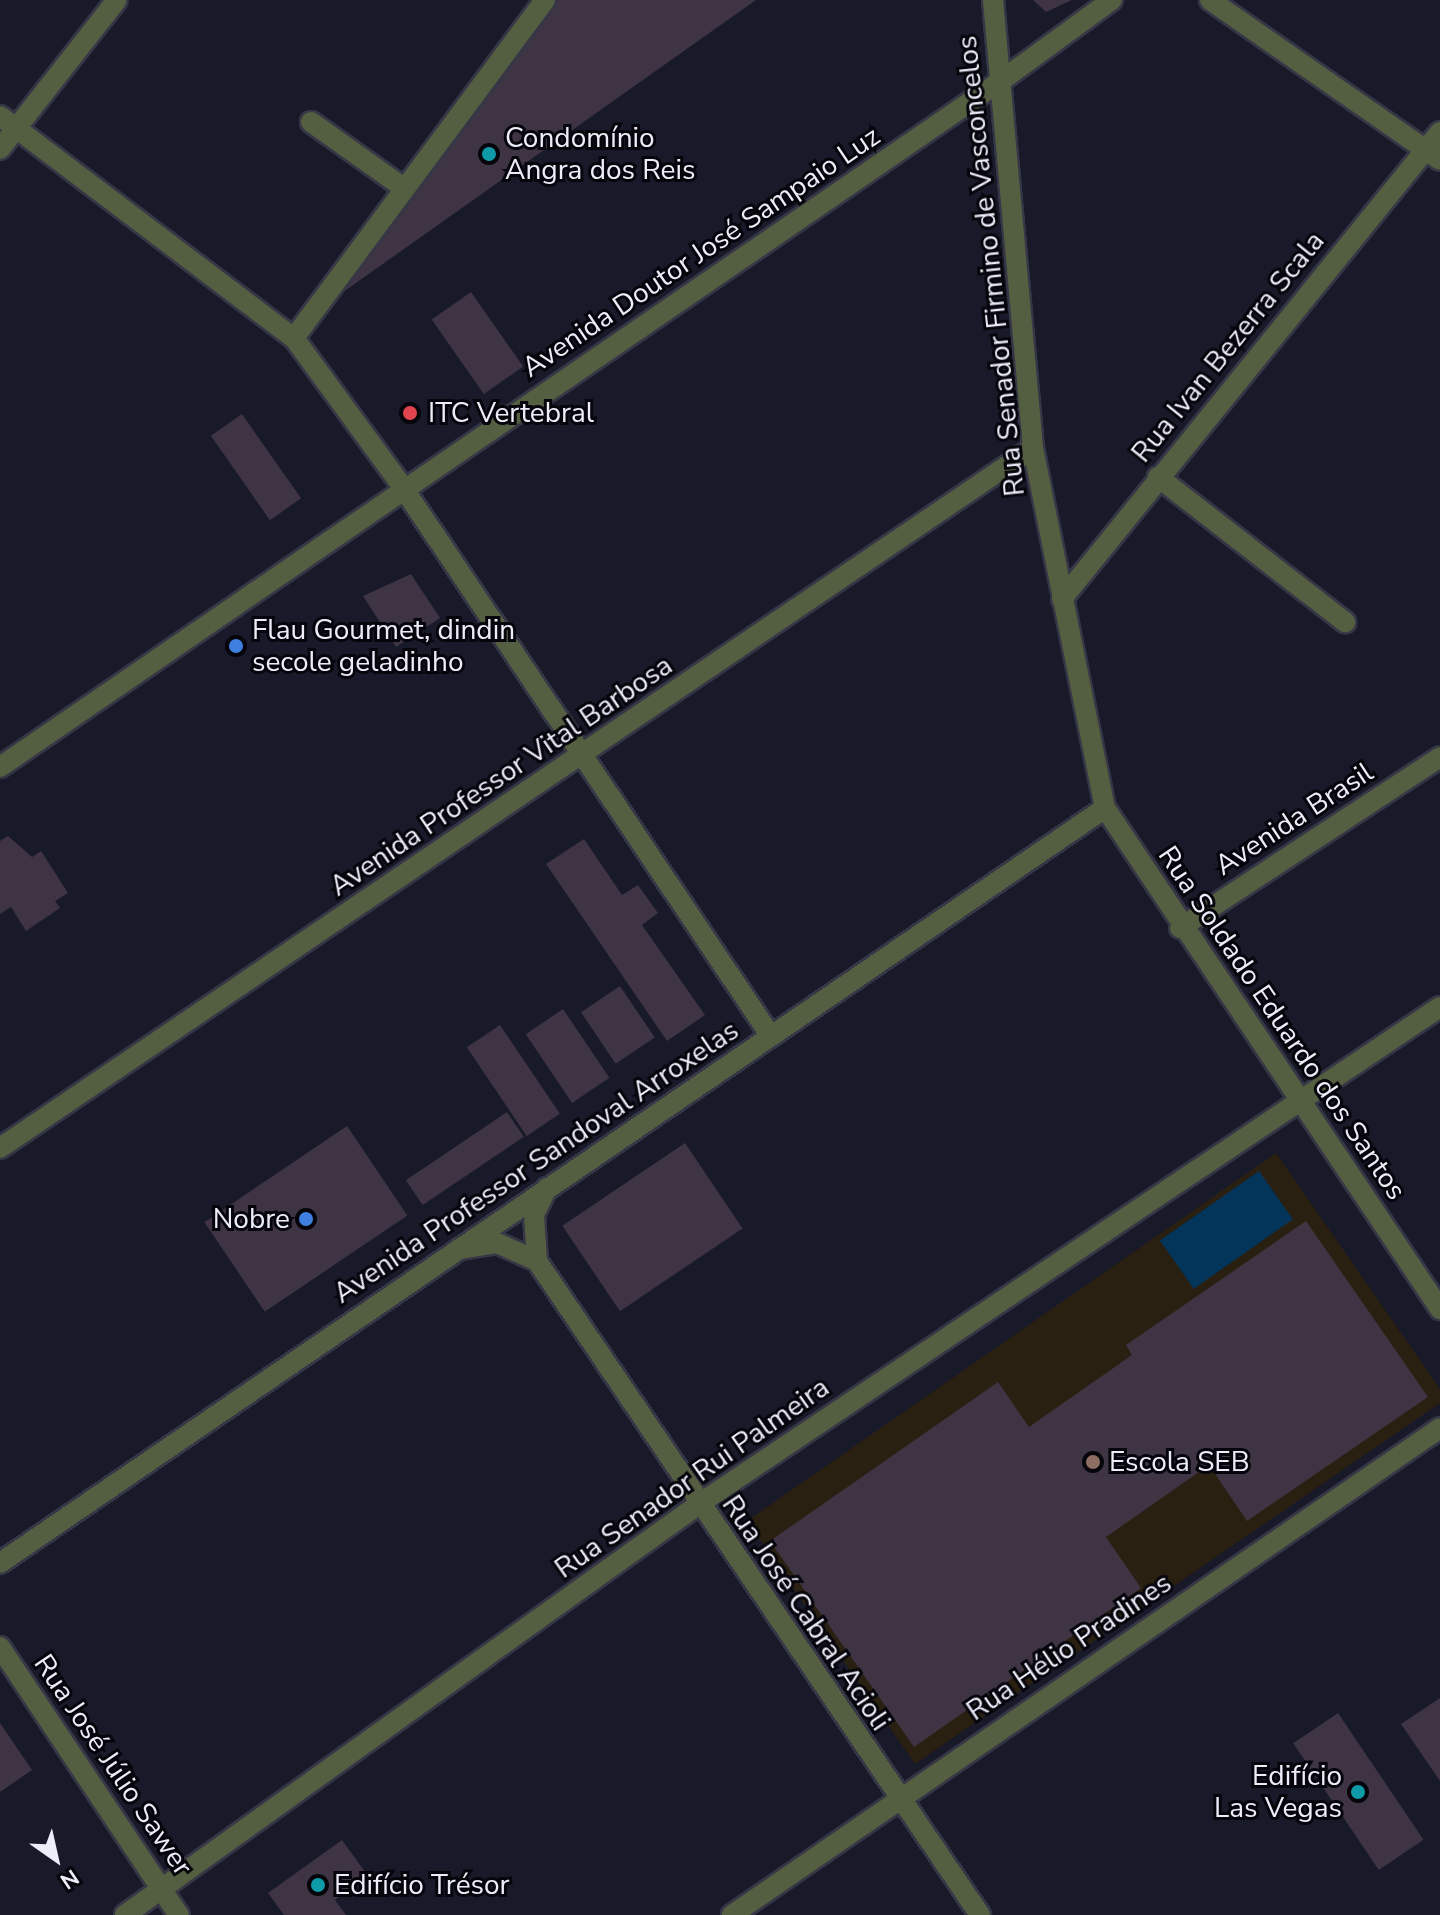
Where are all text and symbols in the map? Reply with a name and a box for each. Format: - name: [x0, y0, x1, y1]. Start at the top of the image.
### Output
- street label: Rua Senador Firmino de Vasconcelos: [950, 34, 1032, 498]
- street label: Avenida Doutor José Sampaio Luz: [516, 119, 886, 385]
- place label: Condomínio Angra dos Reis: [505, 121, 695, 187]
- marker: Condomínio Angra dos Reis: [480, 145, 498, 163]
- street label: Rua Ivan Bezerra Scala: [1125, 225, 1331, 469]
- place label: ITC Vertebral: [428, 396, 594, 430]
- marker: ITC Vertebral: [399, 402, 421, 424]
- place label: Flau Gourmet, dindin secole geladinho: [252, 613, 515, 679]
- marker: Flau Gourmet, dindin secole geladinho: [227, 637, 245, 655]
- street label: Avenida Professor Vital Barbosa: [323, 649, 679, 903]
- street label: Avenida Brasil: [1209, 755, 1379, 883]
- street label: Rua Soldado Eduardo dos Santos: [1151, 840, 1413, 1206]
- street label: Avenida Professor Sandoval Arroxelas: [327, 1013, 745, 1311]
- place label: Nobre: [213, 1202, 290, 1236]
- marker: Nobre: [297, 1210, 315, 1228]
- street label: Rua Senador Rui Palmeira: [548, 1371, 836, 1585]
- place label: Escola SEB: [1109, 1445, 1250, 1479]
- marker: Escola SEB: [1084, 1453, 1102, 1471]
- street label: Rua José Cabral Acioli: [715, 1489, 897, 1737]
- street label: Rua Hélio Pradines: [960, 1566, 1178, 1728]
- street label: Rua José Júlio Sawer: [27, 1648, 199, 1882]
- place label: Edifício Las Vegas: [1214, 1759, 1342, 1825]
- marker: Edifício Las Vegas: [1349, 1783, 1367, 1801]
- north arrow: [16, 1819, 96, 1899]
- text: N: [54, 1862, 85, 1896]
- place label: Edifício Trésor: [334, 1868, 510, 1902]
- marker: Edifício Trésor: [309, 1876, 327, 1894]

